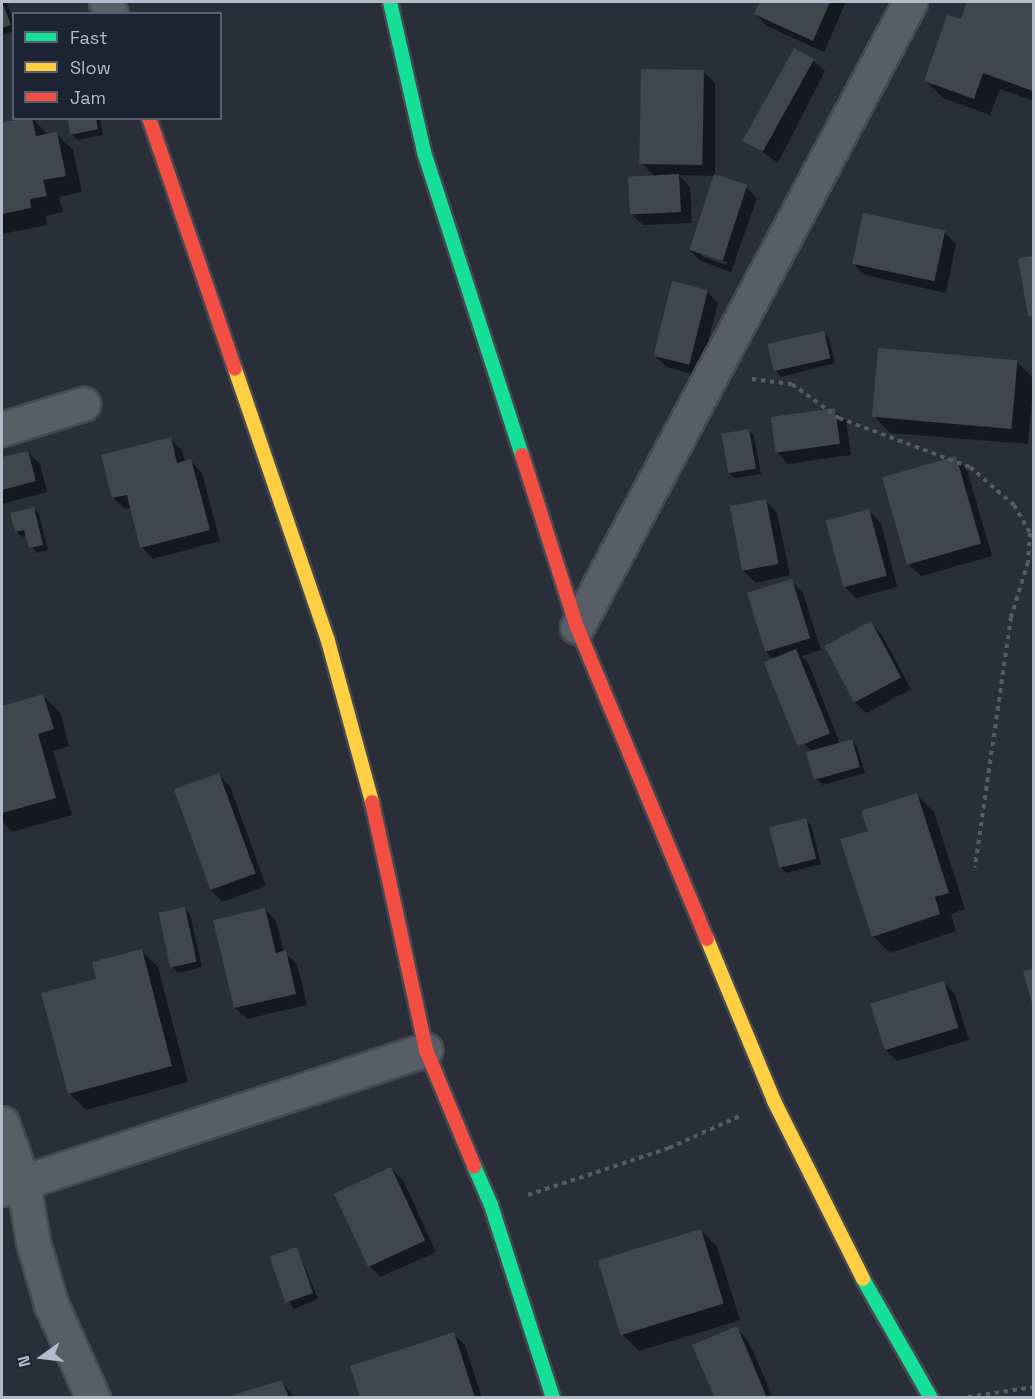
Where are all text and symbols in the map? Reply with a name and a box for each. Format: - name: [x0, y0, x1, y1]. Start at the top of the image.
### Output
- legend: [12, 12, 222, 120]
- text: Fast: [70, 26, 107, 49]
- text: Slow: [70, 56, 111, 79]
- text: Jam: [70, 86, 106, 109]
- north arrow: [12, 1327, 72, 1387]
- text: N: [13, 1354, 36, 1369]

